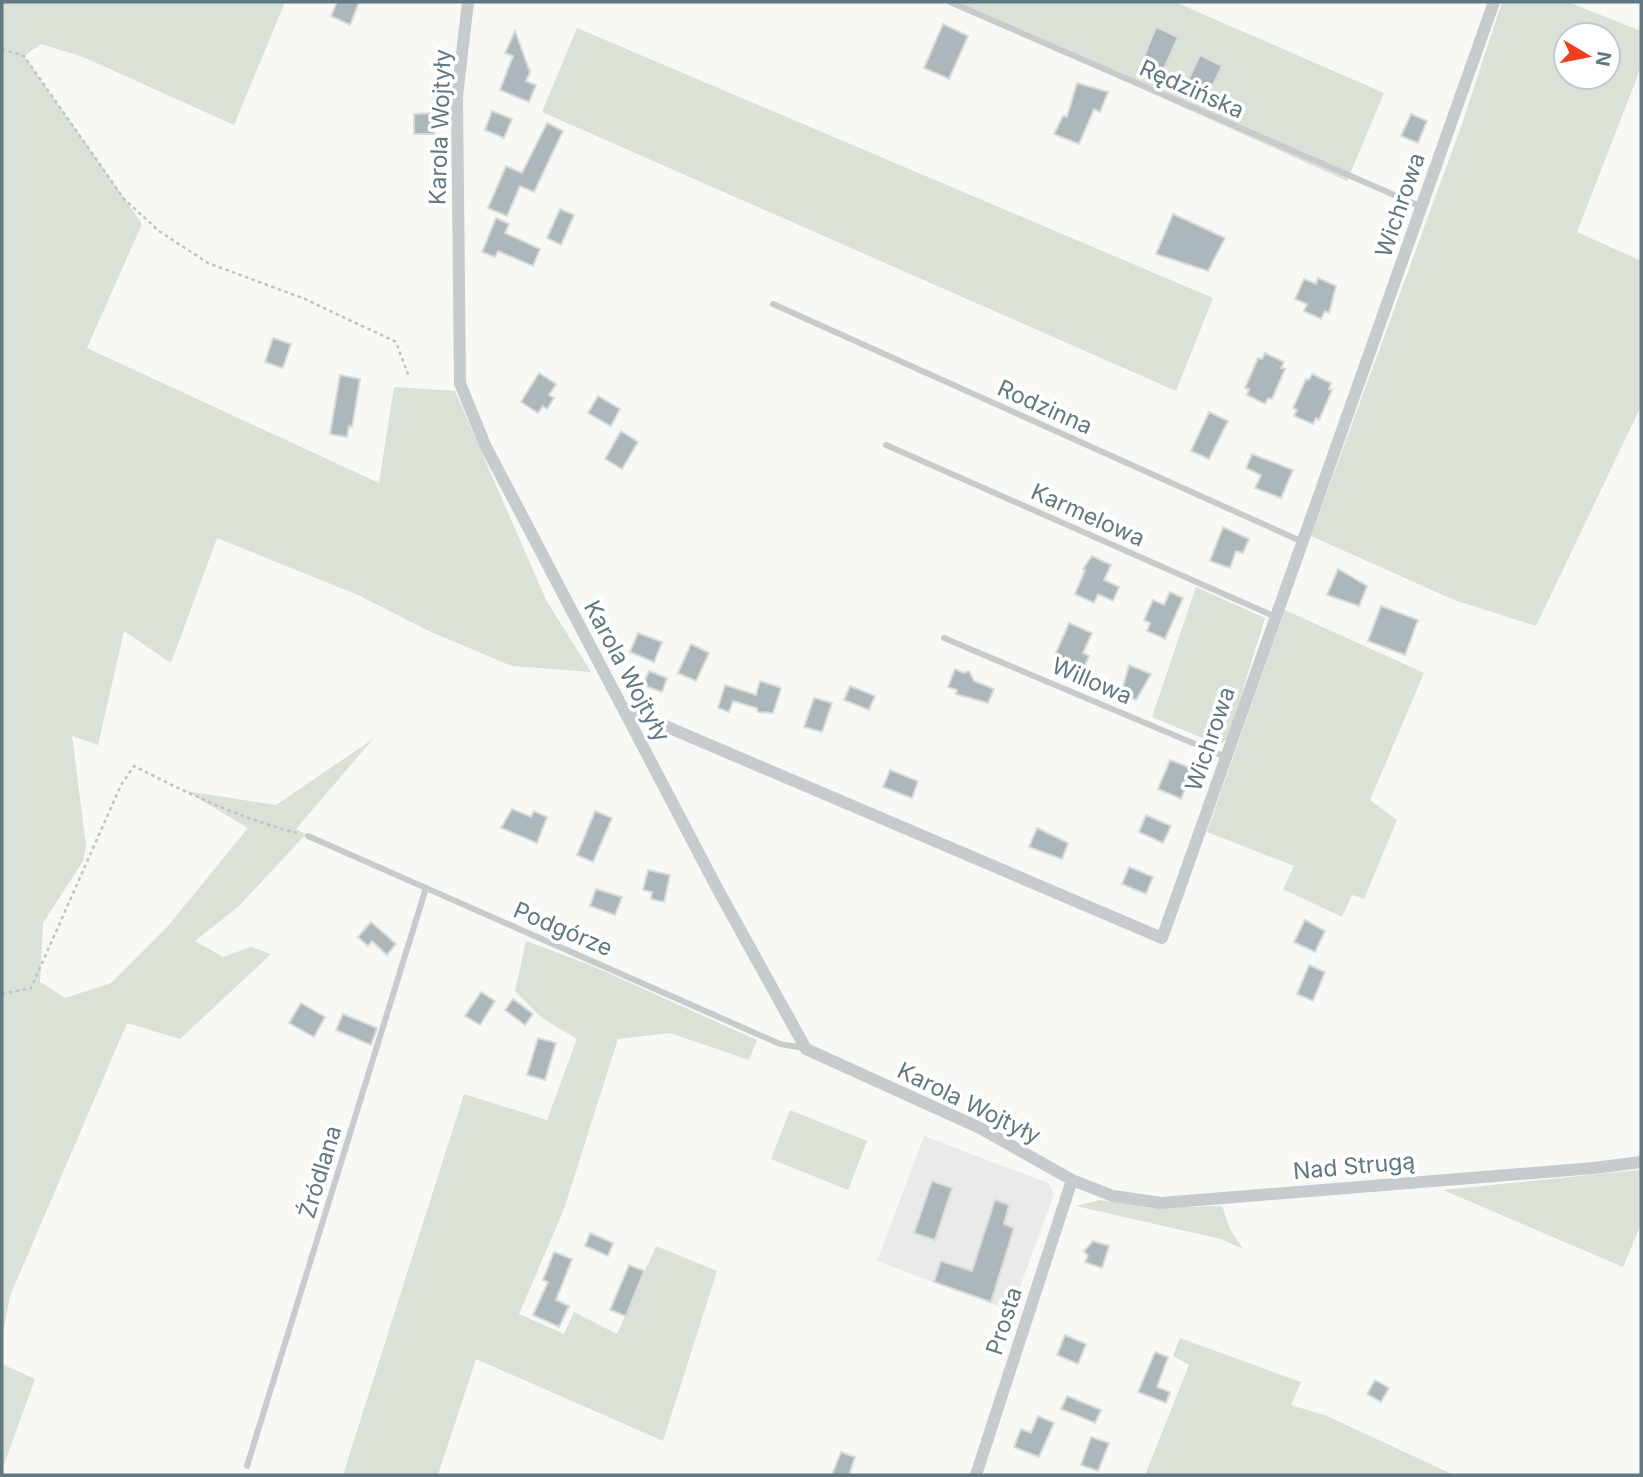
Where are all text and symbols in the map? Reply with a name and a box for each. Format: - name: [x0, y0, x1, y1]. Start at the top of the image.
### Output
- north arrow: [1552, 21, 1622, 91]
- street label: Karola Wojtyły: [423, 49, 457, 205]
- text: N: [1591, 50, 1616, 68]
- street label: Rędzińska: [1135, 54, 1249, 124]
- street label: Wichrowa: [1369, 149, 1431, 261]
- street label: Rodzinna: [993, 374, 1097, 440]
- street label: Karmelowa: [1027, 477, 1149, 553]
- street label: Karola Wojtyły: [578, 596, 676, 746]
- street label: Willowa: [1048, 652, 1136, 710]
- street label: Wichrowa: [1179, 683, 1241, 795]
- street label: Podgórze: [509, 896, 617, 962]
- street label: Karola Wojtyły: [893, 1056, 1045, 1150]
- street label: Źródlana: [293, 1122, 347, 1222]
- street label: Nad Strugą: [1292, 1147, 1416, 1185]
- street label: Prosta: [980, 1284, 1028, 1358]

